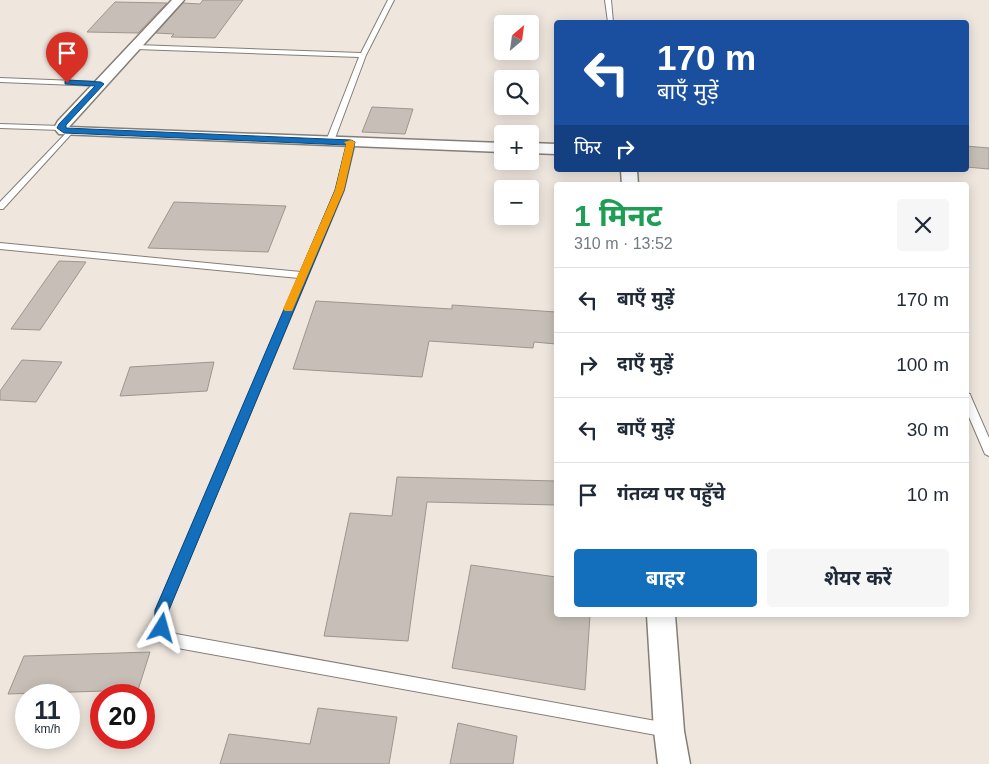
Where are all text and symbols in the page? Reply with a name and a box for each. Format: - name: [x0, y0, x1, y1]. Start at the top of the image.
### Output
- north arrow: [494, 15, 539, 60]
- map controls: [494, 15, 539, 225]
- pin: [46, 32, 88, 83]
- text: 170 m: [657, 38, 756, 77]
- icon: arrive: [53, 39, 81, 67]
- icon: left: [574, 40, 639, 105]
- button: search: [494, 70, 539, 115]
- text: बाएँ मुड़ें: [657, 79, 718, 104]
- button: +: [494, 125, 539, 170]
- icon: right: [611, 135, 639, 163]
- text: फिर: [574, 137, 601, 158]
- button: −: [494, 180, 539, 225]
- text: 1 मिनट: [574, 199, 662, 232]
- button: close: [897, 199, 949, 251]
- text: 310 m · 13:52: [574, 235, 673, 252]
- icon: left: [574, 286, 602, 314]
- text: बाएँ मुड़ें: [617, 288, 674, 309]
- text: 170 m: [896, 289, 949, 310]
- icon: right: [574, 351, 602, 379]
- text: दाएँ मुड़ें: [617, 353, 673, 374]
- text: 100 m: [896, 354, 949, 375]
- icon: left: [574, 416, 602, 444]
- text: बाएँ मुड़ें: [617, 418, 674, 439]
- text: 30 m: [907, 419, 949, 440]
- icon: arrive: [574, 481, 602, 509]
- text: गंतव्य पर पहुँचे: [617, 483, 725, 504]
- text: 10 m: [907, 484, 949, 505]
- button: बाहर: [574, 549, 757, 607]
- button: शेयर करें: [767, 549, 949, 607]
- position arrow: [135, 601, 187, 653]
- speed limit sign: 20: [90, 684, 155, 749]
- text: 11: [34, 696, 61, 724]
- text: km/h: [34, 722, 61, 736]

